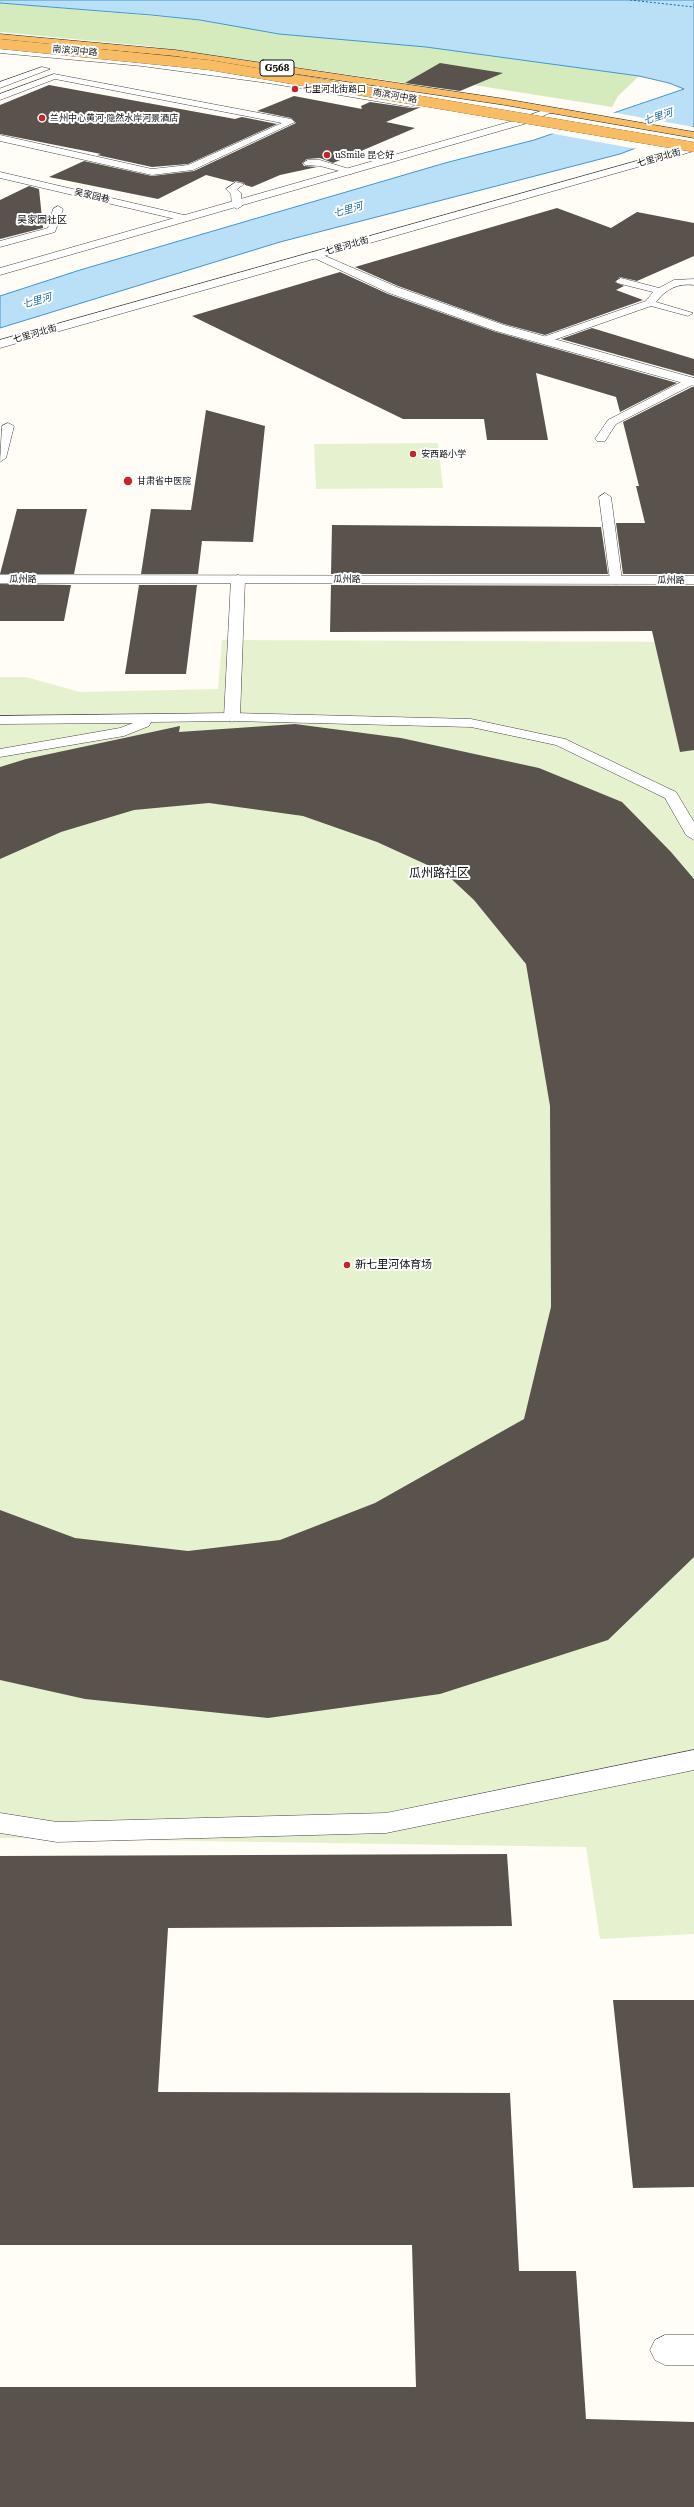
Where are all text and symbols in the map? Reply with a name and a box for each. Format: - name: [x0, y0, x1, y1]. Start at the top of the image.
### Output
- street label: 南滨河中路: [52, 44, 98, 58]
- road number: G568: [260, 60, 294, 76]
- marker: 七里河北街路口: [290, 84, 300, 94]
- place label: 七里河北街路口: [303, 84, 366, 94]
- street label: 南滨河中路: [372, 87, 418, 105]
- water label: 七里河: [642, 107, 674, 127]
- marker: 兰州中心黄河·隐然水岸河景酒店: [37, 113, 47, 123]
- place label: 兰州中心黄河·隐然水岸河景酒店: [50, 113, 178, 123]
- street label: 七里河北街: [636, 147, 682, 169]
- marker: uSmile 昆仑好: [322, 150, 332, 160]
- place label: uSmile 昆仑好: [335, 150, 394, 160]
- street label: 吴家园巷: [73, 187, 111, 205]
- water label: 七里河: [332, 200, 364, 220]
- district label: 吴家园社区: [17, 214, 67, 226]
- street label: 七里河北街: [324, 235, 370, 257]
- water label: 七里河: [21, 291, 53, 311]
- street label: 七里河北街: [12, 323, 58, 345]
- marker: 安西路小学: [408, 449, 418, 459]
- place label: 安西路小学: [421, 449, 466, 459]
- marker: 甘肃省中医院: [122, 475, 134, 487]
- place label: 甘肃省中医院: [137, 476, 191, 486]
- street label: 瓜州路: [10, 574, 36, 584]
- street label: 瓜州路: [334, 574, 360, 584]
- street label: 瓜州路: [658, 575, 684, 585]
- district label: 瓜州路社区: [409, 866, 469, 880]
- place label: 新七里河体育场: [355, 1258, 432, 1272]
- marker: 新七里河体育场: [342, 1260, 352, 1270]

